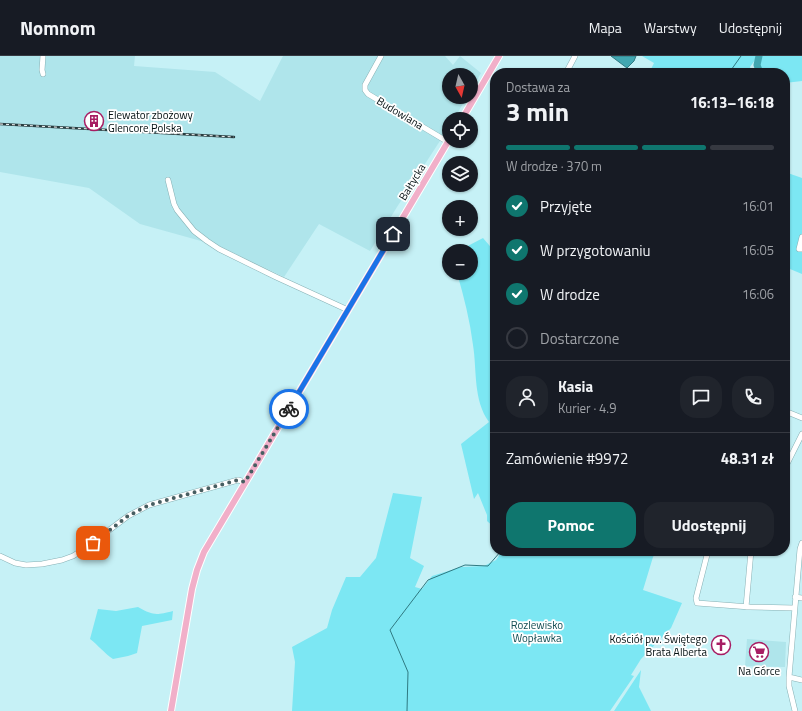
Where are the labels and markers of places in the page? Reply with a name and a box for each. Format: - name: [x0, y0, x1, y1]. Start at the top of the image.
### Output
- place label: Elewator zbożowy Glencore Polska: [108, 107, 194, 136]
- building icon: Elewator zbożowy Glencore Polska: [83, 110, 105, 132]
- pin: [376, 217, 410, 251]
- pin: [76, 526, 110, 560]
- place label: Kościół pw. Świętego Brata Alberta: [609, 631, 707, 660]
- church icon: Kościół pw. Świętego Brata Alberta: [710, 634, 732, 656]
- supermarket icon: Na Górce: [748, 641, 770, 663]
- place label: Na Górce: [738, 663, 780, 679]

